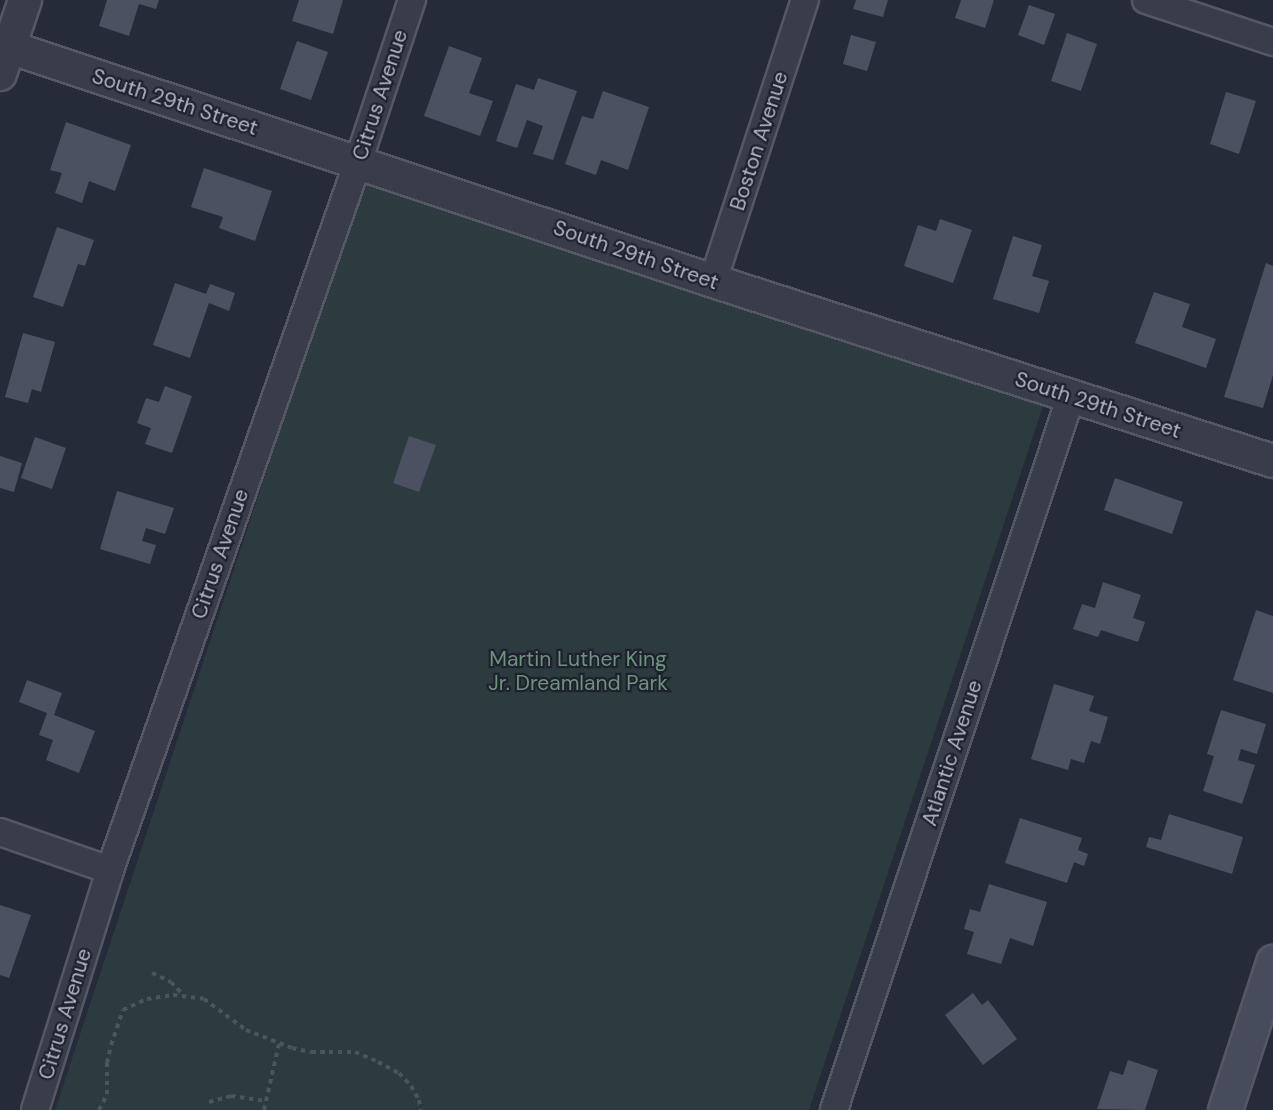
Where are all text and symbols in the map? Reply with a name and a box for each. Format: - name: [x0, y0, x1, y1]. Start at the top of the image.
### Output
- street label: Citrus Avenue: [347, 27, 413, 163]
- street label: South 29th Street: [89, 63, 261, 141]
- street label: Boston Avenue: [725, 68, 793, 214]
- street label: South 29th Street: [550, 215, 722, 295]
- street label: South 29th Street: [1012, 366, 1184, 444]
- street label: Citrus Avenue: [186, 486, 254, 622]
- park label: Martin Luther King Jr. Dreamland Park: [488, 646, 668, 696]
- street label: Atlantic Avenue: [917, 677, 987, 829]
- street label: Citrus Avenue: [33, 945, 97, 1083]

